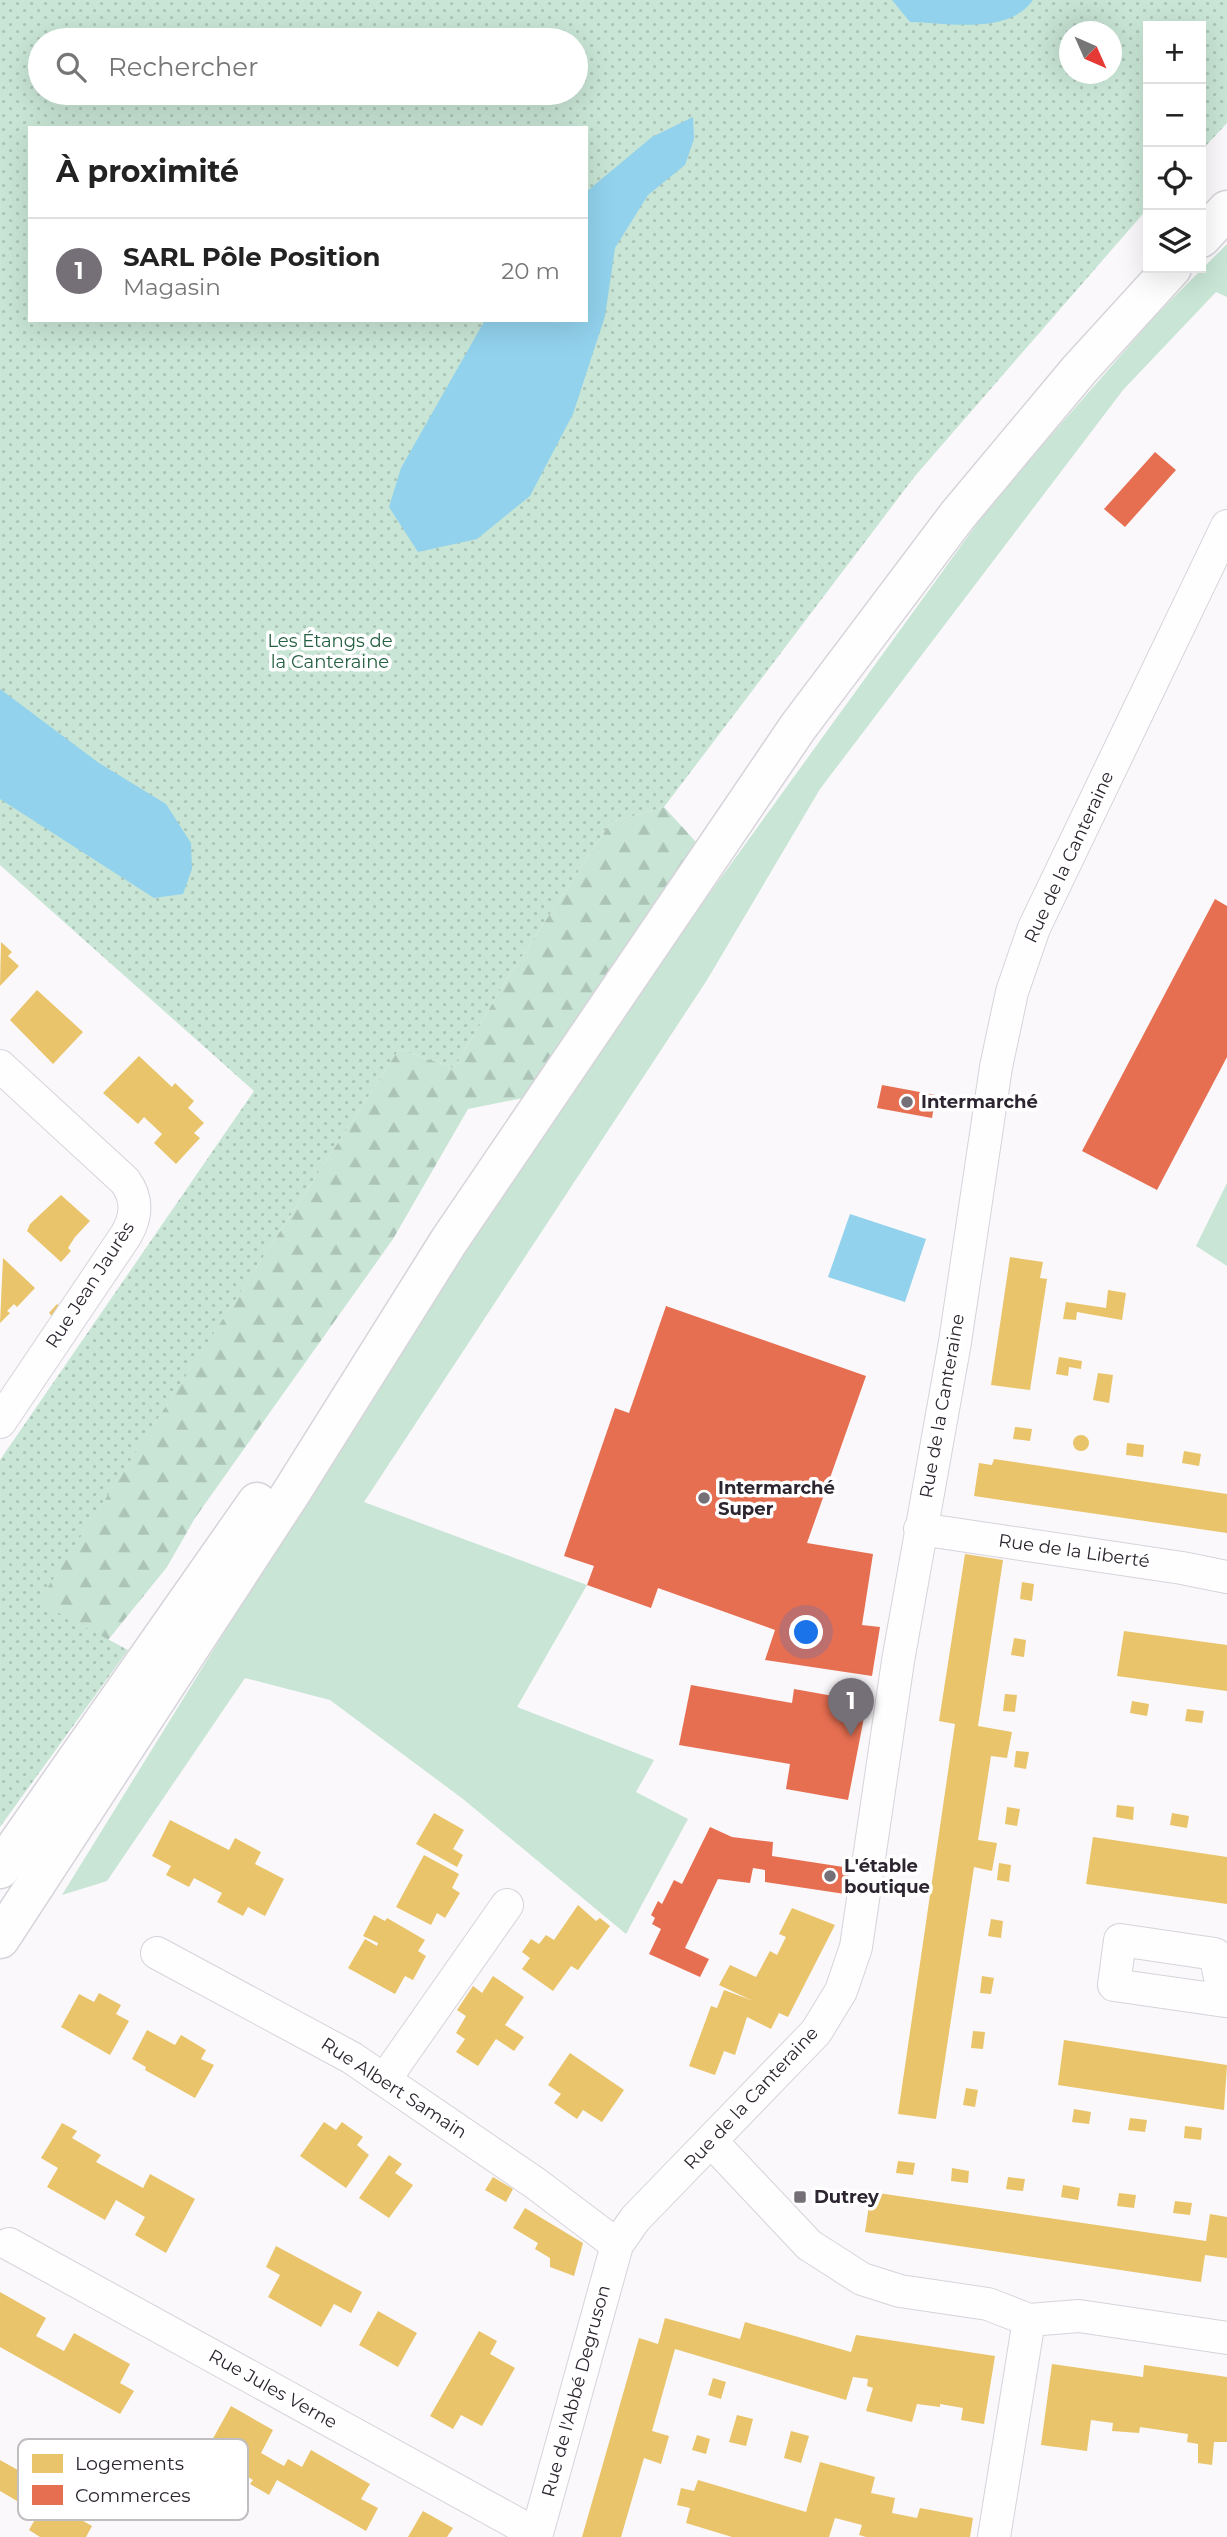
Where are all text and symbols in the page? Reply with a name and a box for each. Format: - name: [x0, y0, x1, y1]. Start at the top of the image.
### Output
- north arrow: [1059, 21, 1122, 84]
- map controls: [1143, 21, 1206, 273]
- button: +: [1143, 21, 1206, 84]
- search box: [28, 28, 588, 105]
- icon: search: [52, 48, 90, 86]
- text: Rechercher: [108, 51, 258, 83]
- button: −: [1143, 84, 1206, 147]
- button: locate: [1143, 147, 1206, 210]
- text: À proximité: [56, 153, 239, 190]
- button: layers: [1143, 210, 1206, 273]
- text: SARL Pôle Position: [123, 241, 381, 273]
- text: 1: [74, 257, 84, 285]
- text: 20 m: [501, 257, 560, 285]
- text: Magasin: [123, 273, 221, 301]
- park label: Les Étangs de la Canteraine: [267, 630, 393, 673]
- street label: Rue de la Canteraine: [1020, 768, 1119, 946]
- place label: Intermarché: [921, 1091, 1038, 1113]
- marker: Intermarché: [899, 1094, 915, 1110]
- street label: Rue Jean Jaurès: [41, 1218, 139, 1352]
- street label: Rue de la Canteraine: [915, 1312, 969, 1500]
- place label: Intermarché Super: [718, 1477, 835, 1520]
- marker: Intermarché Super: [696, 1490, 712, 1506]
- street label: Rue de la Liberté: [997, 1529, 1151, 1573]
- your location: [789, 1615, 823, 1649]
- pin: 1: [828, 1678, 874, 1736]
- place label: L'étable boutique: [844, 1855, 930, 1898]
- marker: L'étable boutique: [822, 1868, 838, 1884]
- street label: Rue de la Canteraine: [679, 2022, 823, 2174]
- street label: Rue Albert Samain: [317, 2033, 471, 2143]
- place label: Dutrey: [814, 2186, 879, 2208]
- marker: Dutrey: [792, 2189, 808, 2205]
- street label: Rue de l'Abbé Degruson: [537, 2283, 615, 2499]
- street label: Rue Jules Verne: [205, 2345, 341, 2433]
- legend: [18, 2439, 248, 2520]
- text: Logements: [75, 2452, 184, 2475]
- text: Commerces: [75, 2484, 190, 2507]

